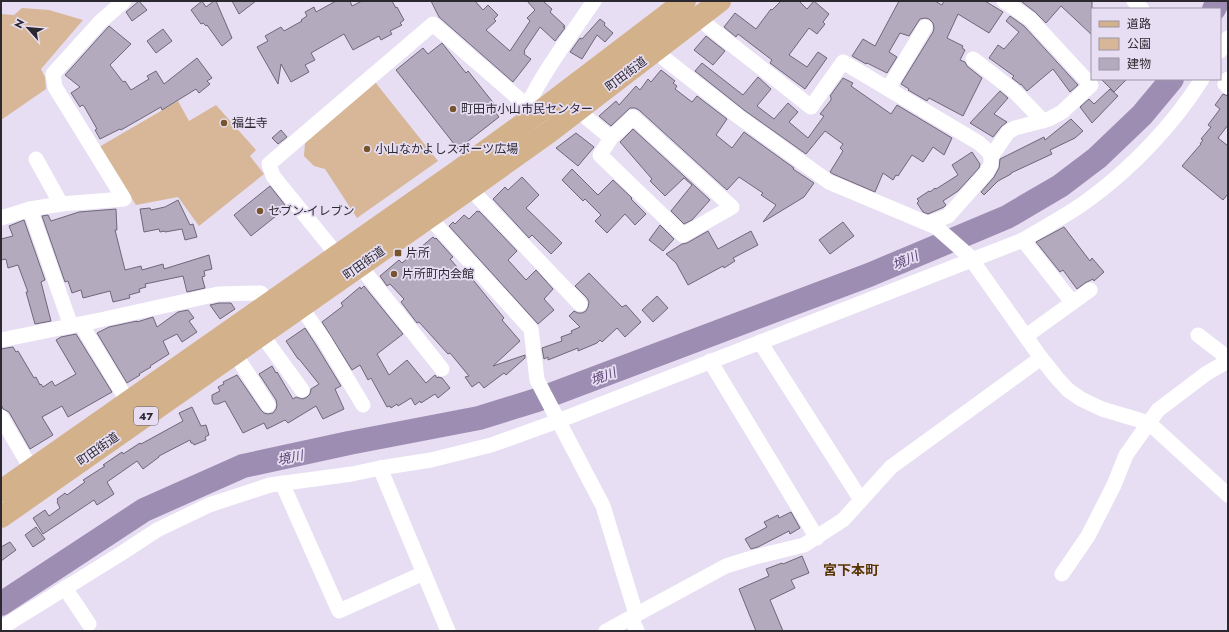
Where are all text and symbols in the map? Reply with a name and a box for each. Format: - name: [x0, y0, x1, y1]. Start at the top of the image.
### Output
- north arrow: [8, 8, 48, 48]
- legend: [1091, 8, 1221, 80]
- text: 道路: [1127, 15, 1151, 33]
- text: N: [10, 16, 28, 31]
- text: 公園: [1127, 35, 1151, 53]
- street label: 町田街道: [601, 52, 651, 96]
- text: 建物: [1127, 55, 1151, 73]
- place label: 町田市小山市民センター: [461, 100, 593, 118]
- marker: 町田市小山市民センター: [448, 104, 458, 114]
- place label: 福生寺: [232, 114, 268, 132]
- marker: 福生寺: [219, 118, 229, 128]
- place label: 小山なかよしスポーツ広場: [375, 140, 518, 158]
- marker: 小山なかよしスポーツ広場: [362, 144, 372, 154]
- place label: セブン-イレブン: [268, 202, 355, 220]
- marker: セブン-イレブン: [255, 206, 265, 216]
- street label: 町田街道: [339, 242, 389, 284]
- place label: 片所: [406, 244, 430, 262]
- water label: 境川: [890, 246, 923, 274]
- marker: 片所: [393, 248, 403, 258]
- place label: 片所町内会館: [402, 265, 474, 283]
- marker: 片所町内会館: [389, 269, 399, 279]
- water label: 境川: [588, 362, 621, 390]
- road number: 47: [134, 407, 158, 425]
- street label: 町田街道: [73, 428, 123, 470]
- water label: 境川: [276, 445, 307, 469]
- district label: 宮下本町: [823, 560, 879, 580]

